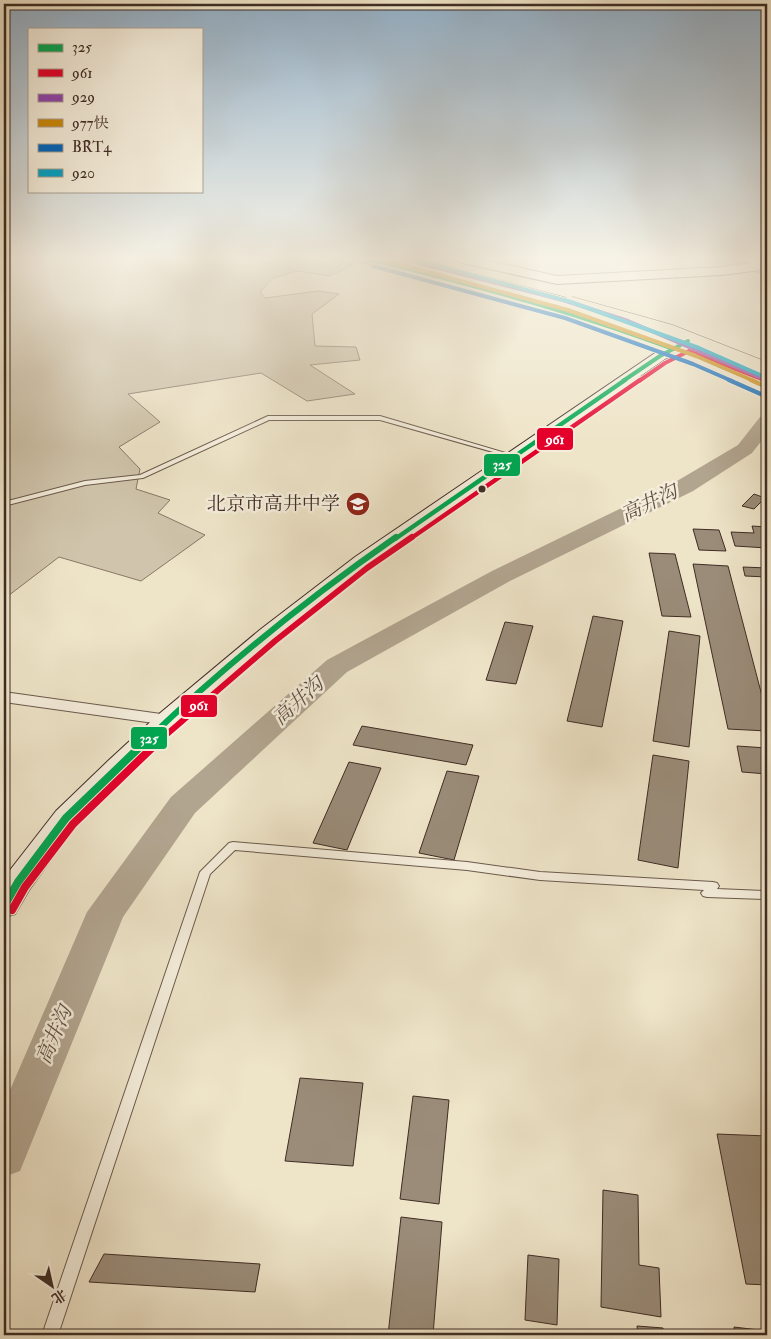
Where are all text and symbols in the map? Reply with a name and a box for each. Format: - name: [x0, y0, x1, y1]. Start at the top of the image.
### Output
- legend: [28, 28, 202, 192]
- text: 325: [72, 38, 92, 57]
- text: 961: [71, 64, 93, 83]
- text: 929: [71, 88, 95, 107]
- text: 977快: [71, 114, 108, 133]
- text: BRT4: [72, 138, 112, 157]
- text: 920: [71, 164, 95, 183]
- line badge: 961: [536, 427, 574, 451]
- text: 961: [543, 431, 565, 448]
- line badge: 325: [483, 453, 521, 477]
- text: 325: [493, 456, 512, 473]
- water label: 高井沟: [617, 477, 684, 527]
- unlabelled marker: [477, 484, 487, 494]
- school or university icon: 北京市高井中学: [345, 491, 371, 517]
- place label: 北京市高井中学: [207, 492, 340, 516]
- water label: 高井沟: [267, 670, 331, 730]
- line badge: 961: [180, 694, 218, 718]
- text: 961: [187, 697, 209, 714]
- line badge: 325: [130, 726, 168, 750]
- text: 325: [140, 730, 159, 747]
- water label: 高井沟: [31, 1000, 78, 1067]
- north arrow: [28, 1262, 78, 1312]
- text: 北: [48, 1285, 70, 1307]

